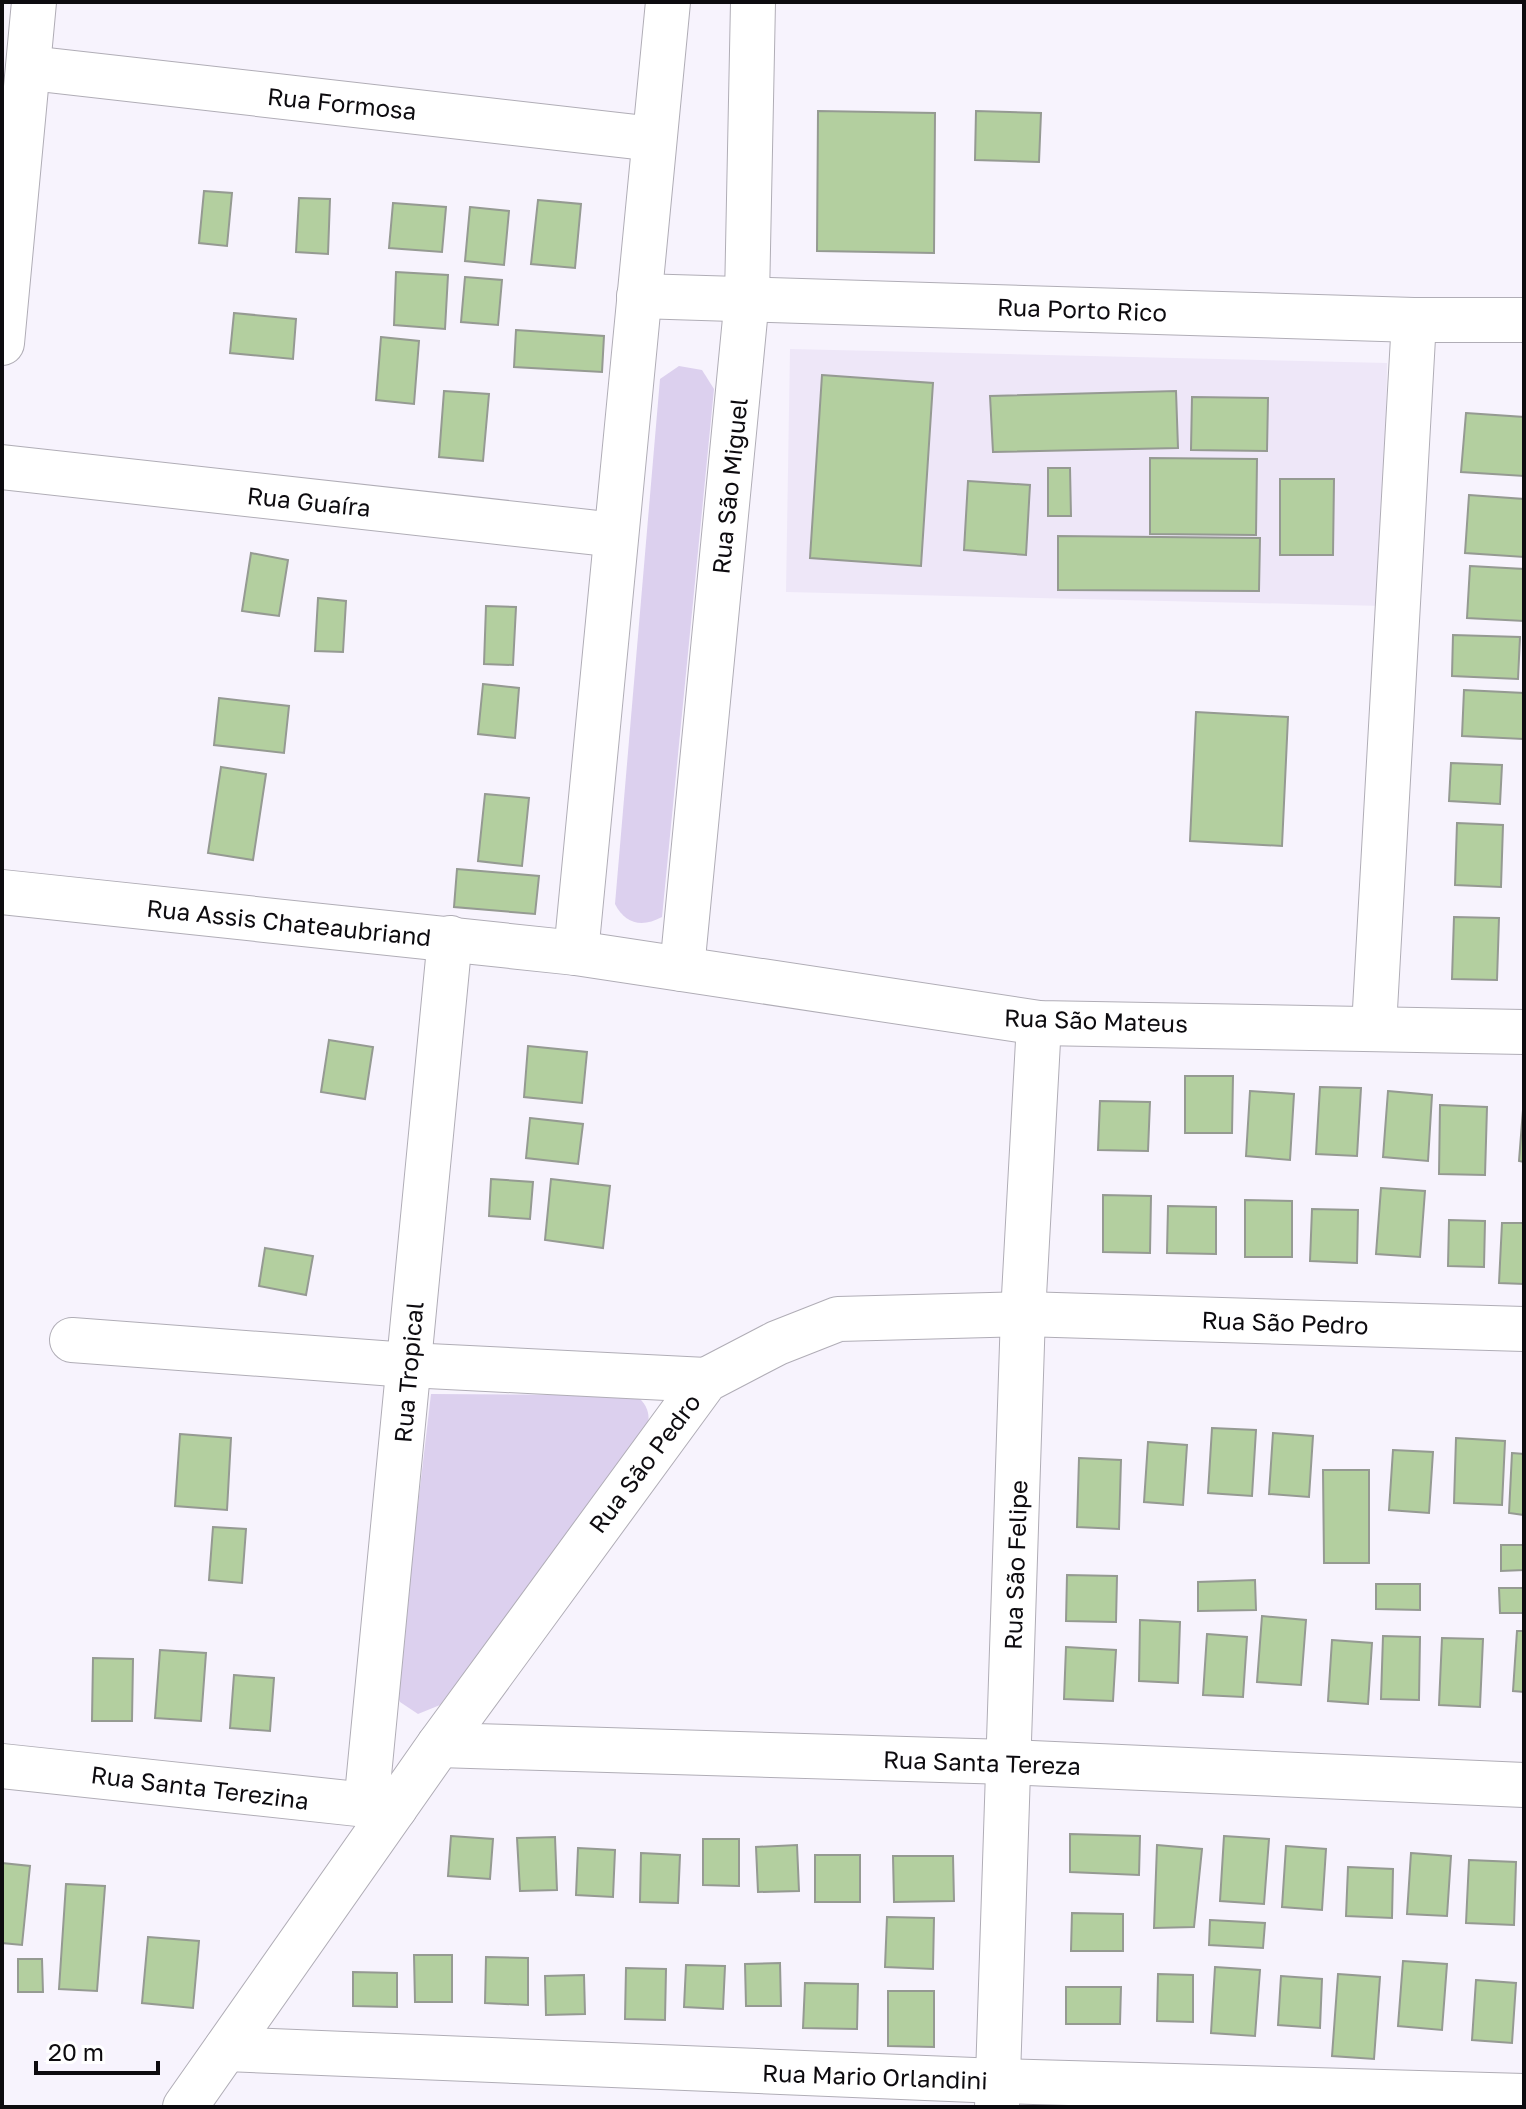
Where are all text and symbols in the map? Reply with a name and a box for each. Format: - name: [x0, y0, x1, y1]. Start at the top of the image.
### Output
- street label: Rua Formosa: [266, 81, 418, 125]
- street label: Rua Porto Rico: [997, 292, 1167, 326]
- street label: Rua São Miguel: [705, 396, 753, 576]
- street label: Rua Guaíra: [246, 480, 372, 522]
- street label: Rua Assis Chateaubriand: [145, 893, 433, 951]
- street label: Rua São Mateus: [1004, 1002, 1188, 1038]
- street label: Rua Tropical: [387, 1300, 429, 1444]
- street label: Rua São Pedro: [1201, 1305, 1369, 1339]
- street label: Rua São Pedro: [582, 1388, 706, 1538]
- street label: Rua São Felipe: [998, 1480, 1032, 1650]
- street label: Rua Santa Tereza: [883, 1744, 1081, 1780]
- street label: Rua Santa Terezina: [89, 1759, 311, 1815]
- scale bar: [36, 2025, 158, 2075]
- text: 20 m: [48, 2037, 104, 2066]
- street label: Rua Mario Orlandini: [762, 2058, 988, 2094]

